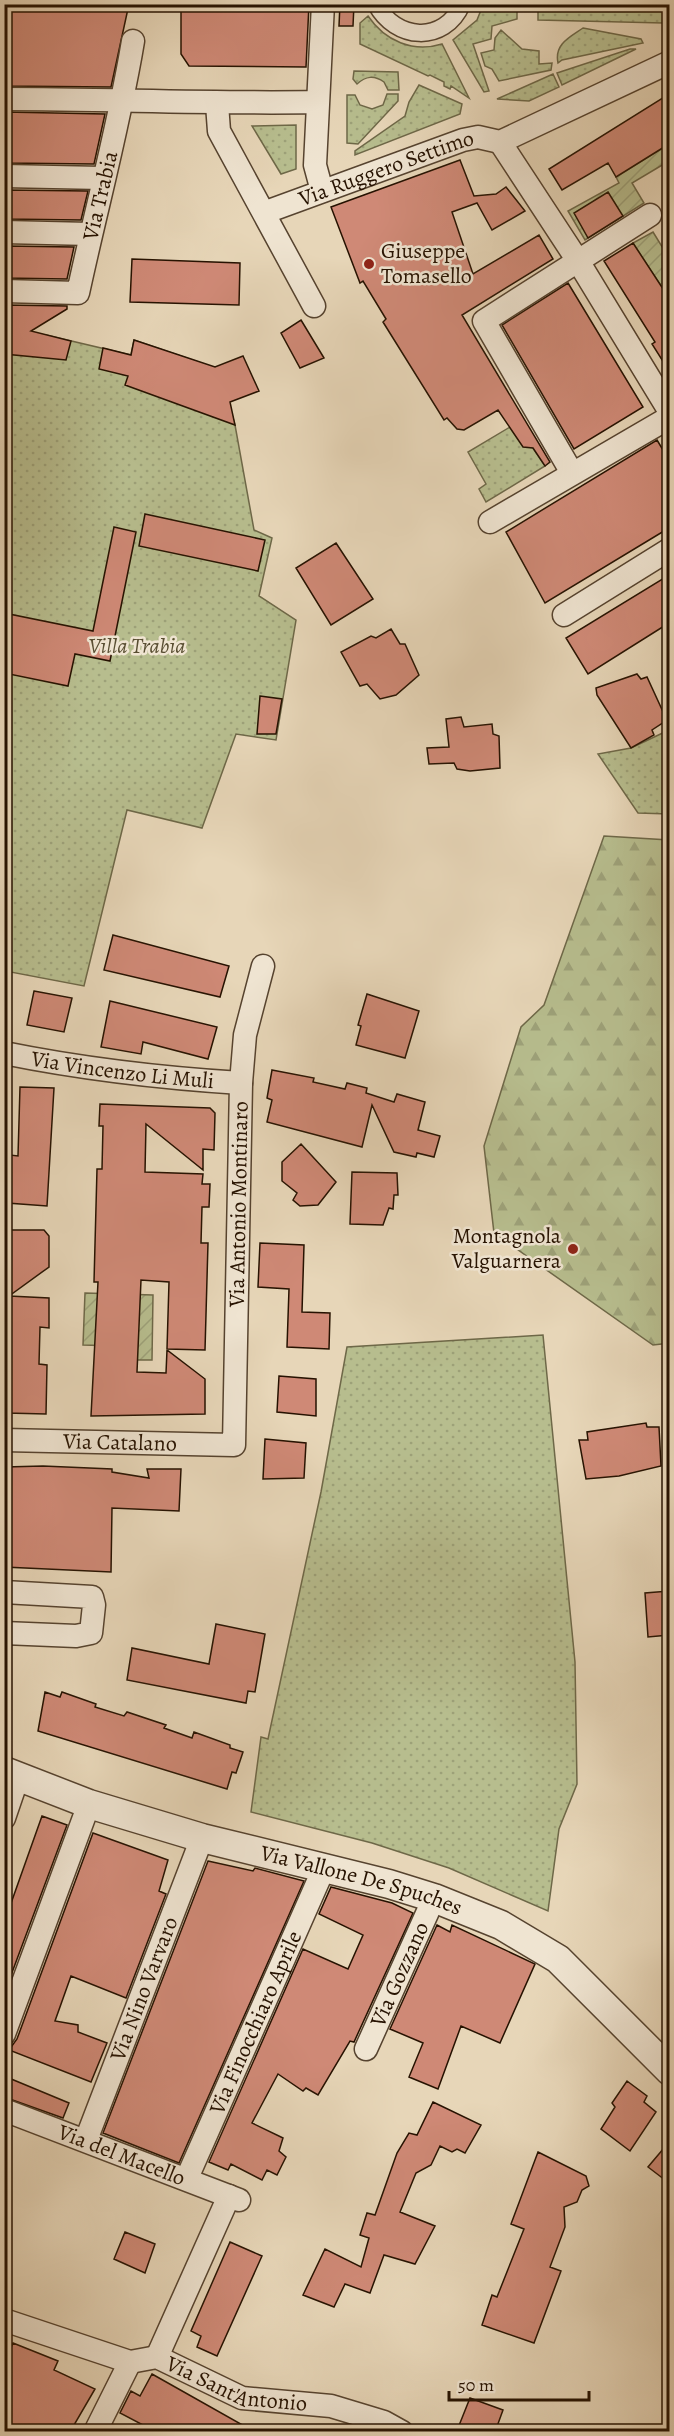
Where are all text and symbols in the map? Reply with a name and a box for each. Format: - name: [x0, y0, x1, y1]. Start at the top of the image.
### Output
- street label: Via Ruggero Settimo: [293, 123, 476, 214]
- street label: Via Trabia: [75, 147, 125, 244]
- place label: Giuseppe Tomasello: [381, 236, 472, 291]
- marker: Giuseppe Tomasello: [362, 257, 376, 271]
- park label: Villa Trabia: [89, 631, 185, 661]
- street label: Via Vincenzo Li Muli: [28, 1043, 215, 1096]
- street label: Via Antonio Montinaro: [222, 1101, 256, 1308]
- place label: Montagnola Valguarnera: [451, 1221, 562, 1276]
- marker: Montagnola Valguarnera: [566, 1242, 580, 1256]
- street label: Via Catalano: [62, 1426, 177, 1459]
- street label: Via Vallone De Spuches: [256, 1838, 467, 1923]
- street label: Via Nino Varvaro: [102, 1912, 185, 2066]
- street label: Via Gozzano: [363, 1917, 436, 2032]
- street label: Via Finocchiaro Aprile: [202, 1926, 309, 2120]
- street label: Via del Macello: [53, 2117, 190, 2193]
- street label: Via Sant'Antonio: [160, 2348, 308, 2419]
- scale bar: [449, 2364, 588, 2402]
- text: 50 m: [458, 2373, 494, 2397]

